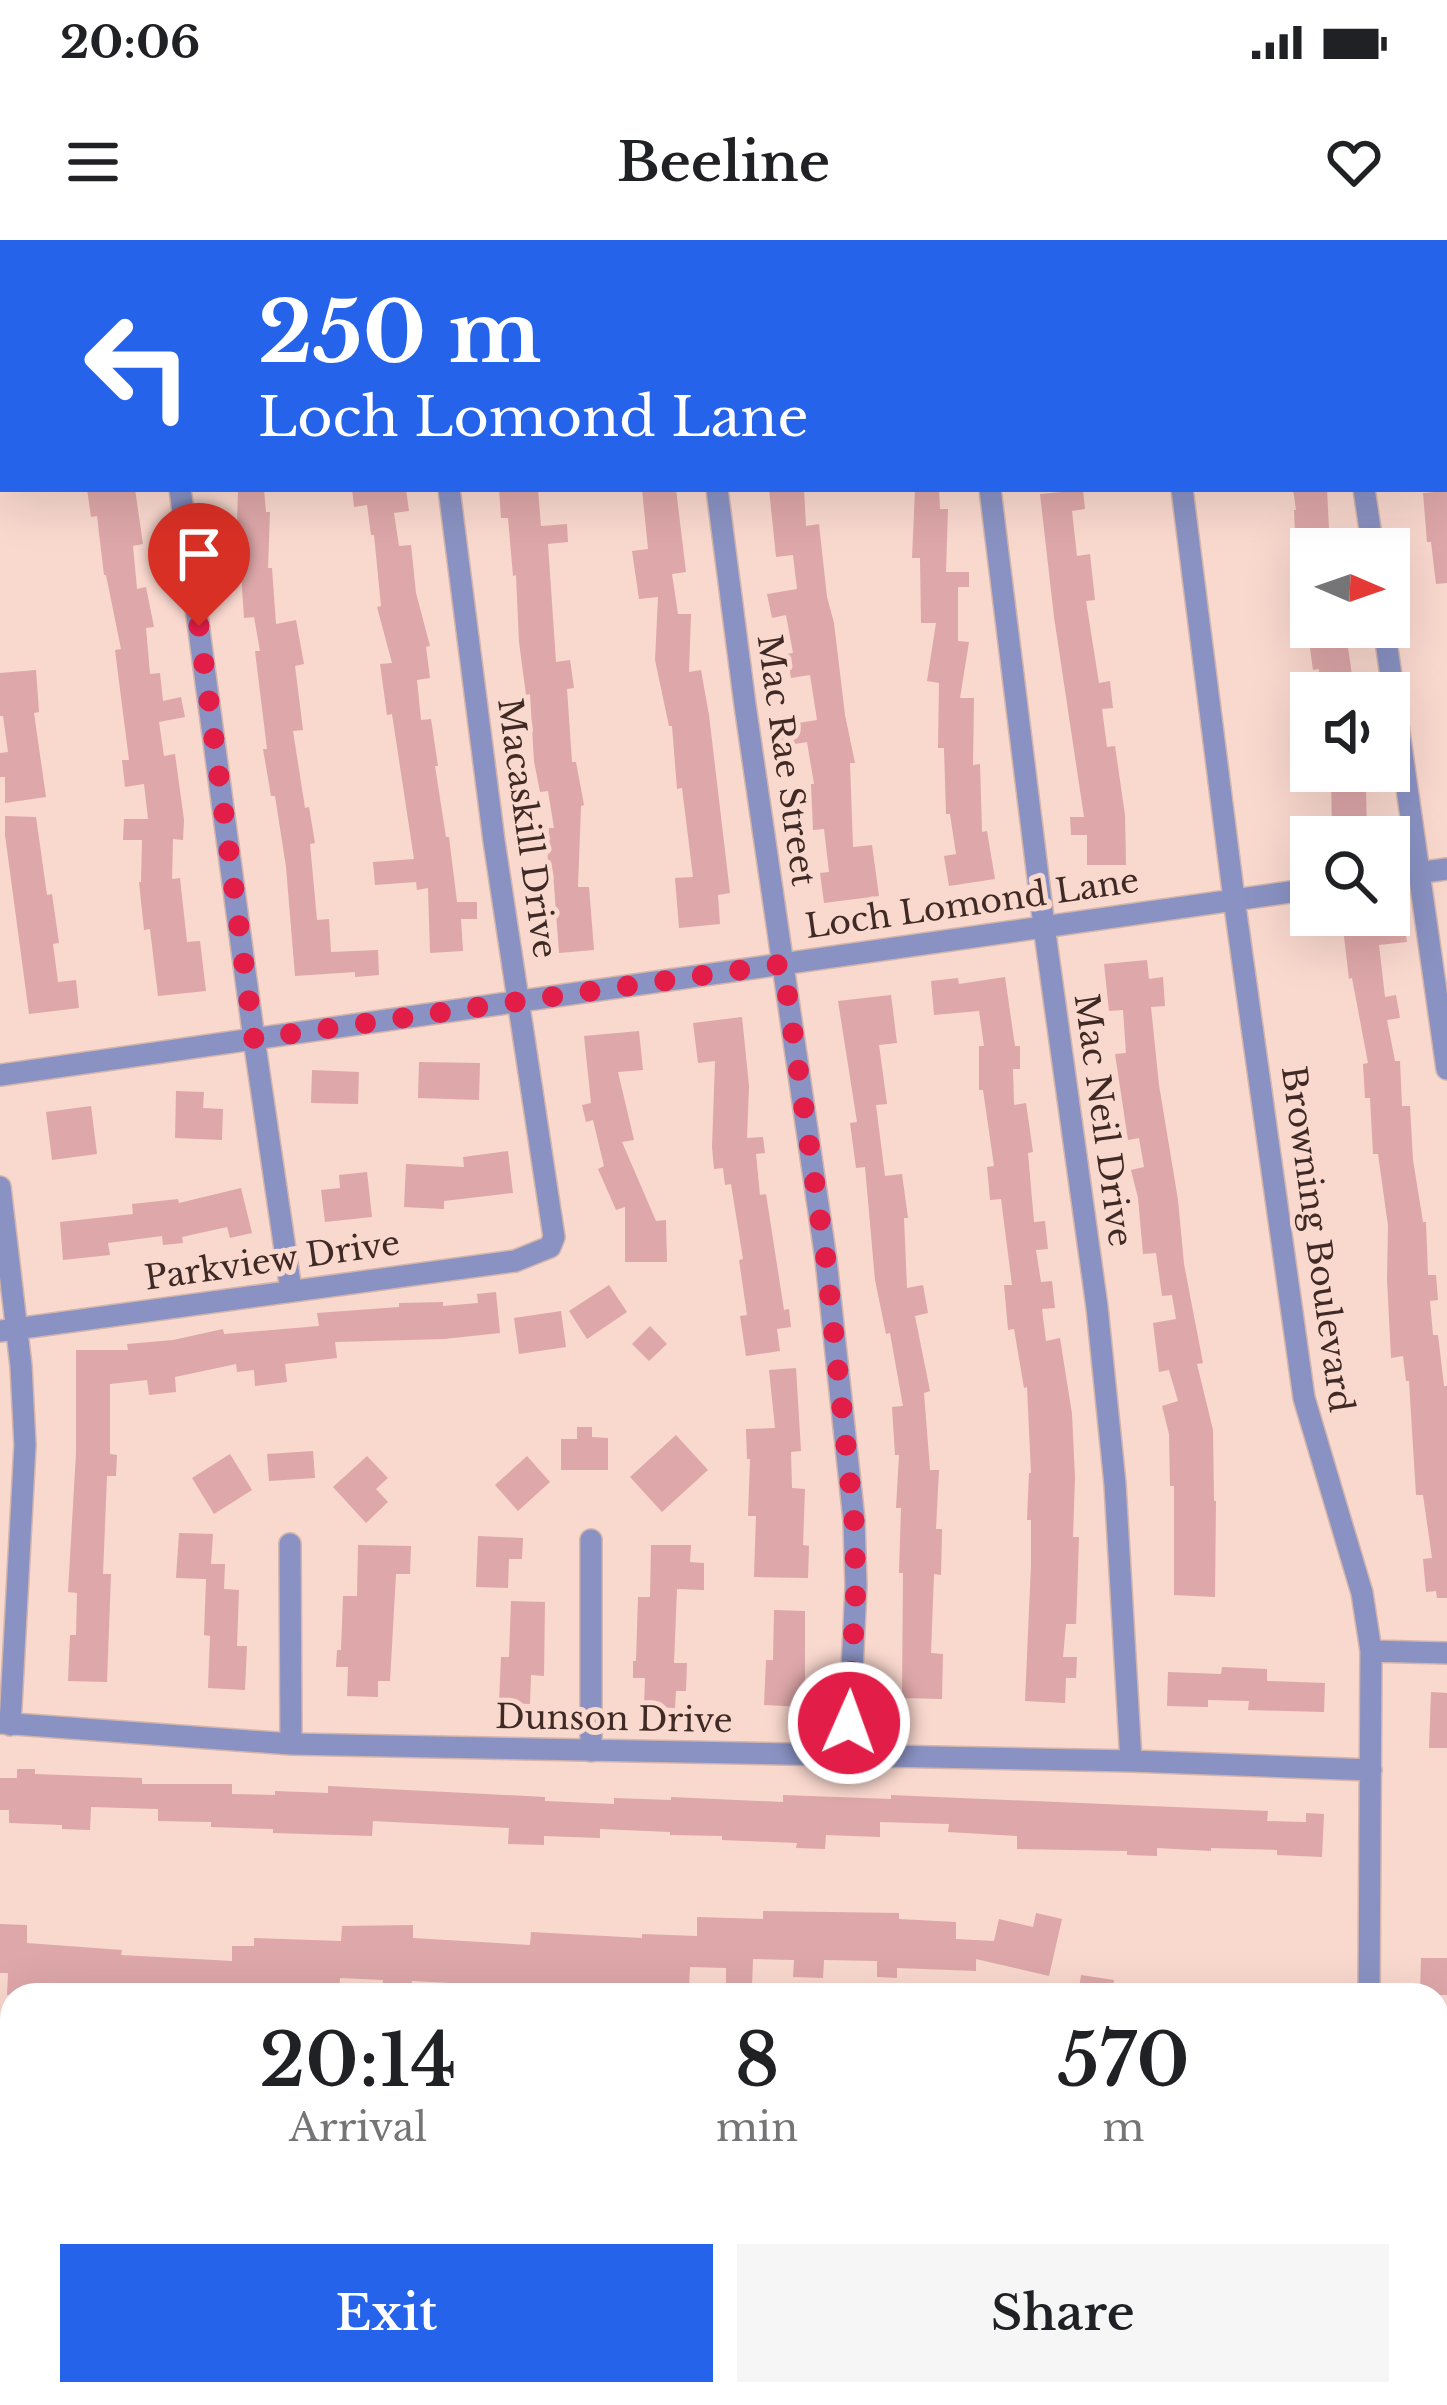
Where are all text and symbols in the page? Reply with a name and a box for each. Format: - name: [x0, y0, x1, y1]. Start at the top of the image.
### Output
- text: 20:06: [60, 14, 200, 70]
- icon: menu: [60, 129, 126, 195]
- text: Beeline: [617, 129, 830, 196]
- icon: heart: [1321, 129, 1387, 195]
- text: 250 m: [258, 281, 541, 385]
- icon: left: [60, 288, 216, 444]
- text: Loch Lomond Lane: [258, 384, 808, 451]
- pin: [148, 503, 250, 626]
- icon: arrive: [166, 521, 232, 587]
- north arrow: [1290, 528, 1410, 648]
- map controls: [1290, 528, 1410, 936]
- street label: Mac Rae Street: [749, 632, 825, 889]
- button: sound: [1290, 672, 1410, 792]
- street label: Macaskill Drive: [489, 695, 566, 961]
- button: search: [1290, 816, 1410, 936]
- street label: Loch Lomond Lane: [803, 860, 1141, 947]
- street label: Mac Neil Drive: [1065, 991, 1142, 1249]
- street label: Browning Boulevard: [1273, 1063, 1362, 1415]
- street label: Parkview Drive: [142, 1222, 402, 1299]
- position arrow: [786, 1660, 912, 1786]
- street label: Dunson Drive: [495, 1696, 733, 1741]
- text: 20:14: [259, 2016, 457, 2105]
- text: 8: [734, 2016, 780, 2105]
- text: 570: [1057, 2016, 1190, 2105]
- text: Arrival: [289, 2103, 427, 2152]
- text: min: [716, 2103, 798, 2152]
- text: m: [1103, 2103, 1144, 2152]
- button: Exit: [60, 2244, 713, 2382]
- button: Share: [737, 2244, 1389, 2382]

